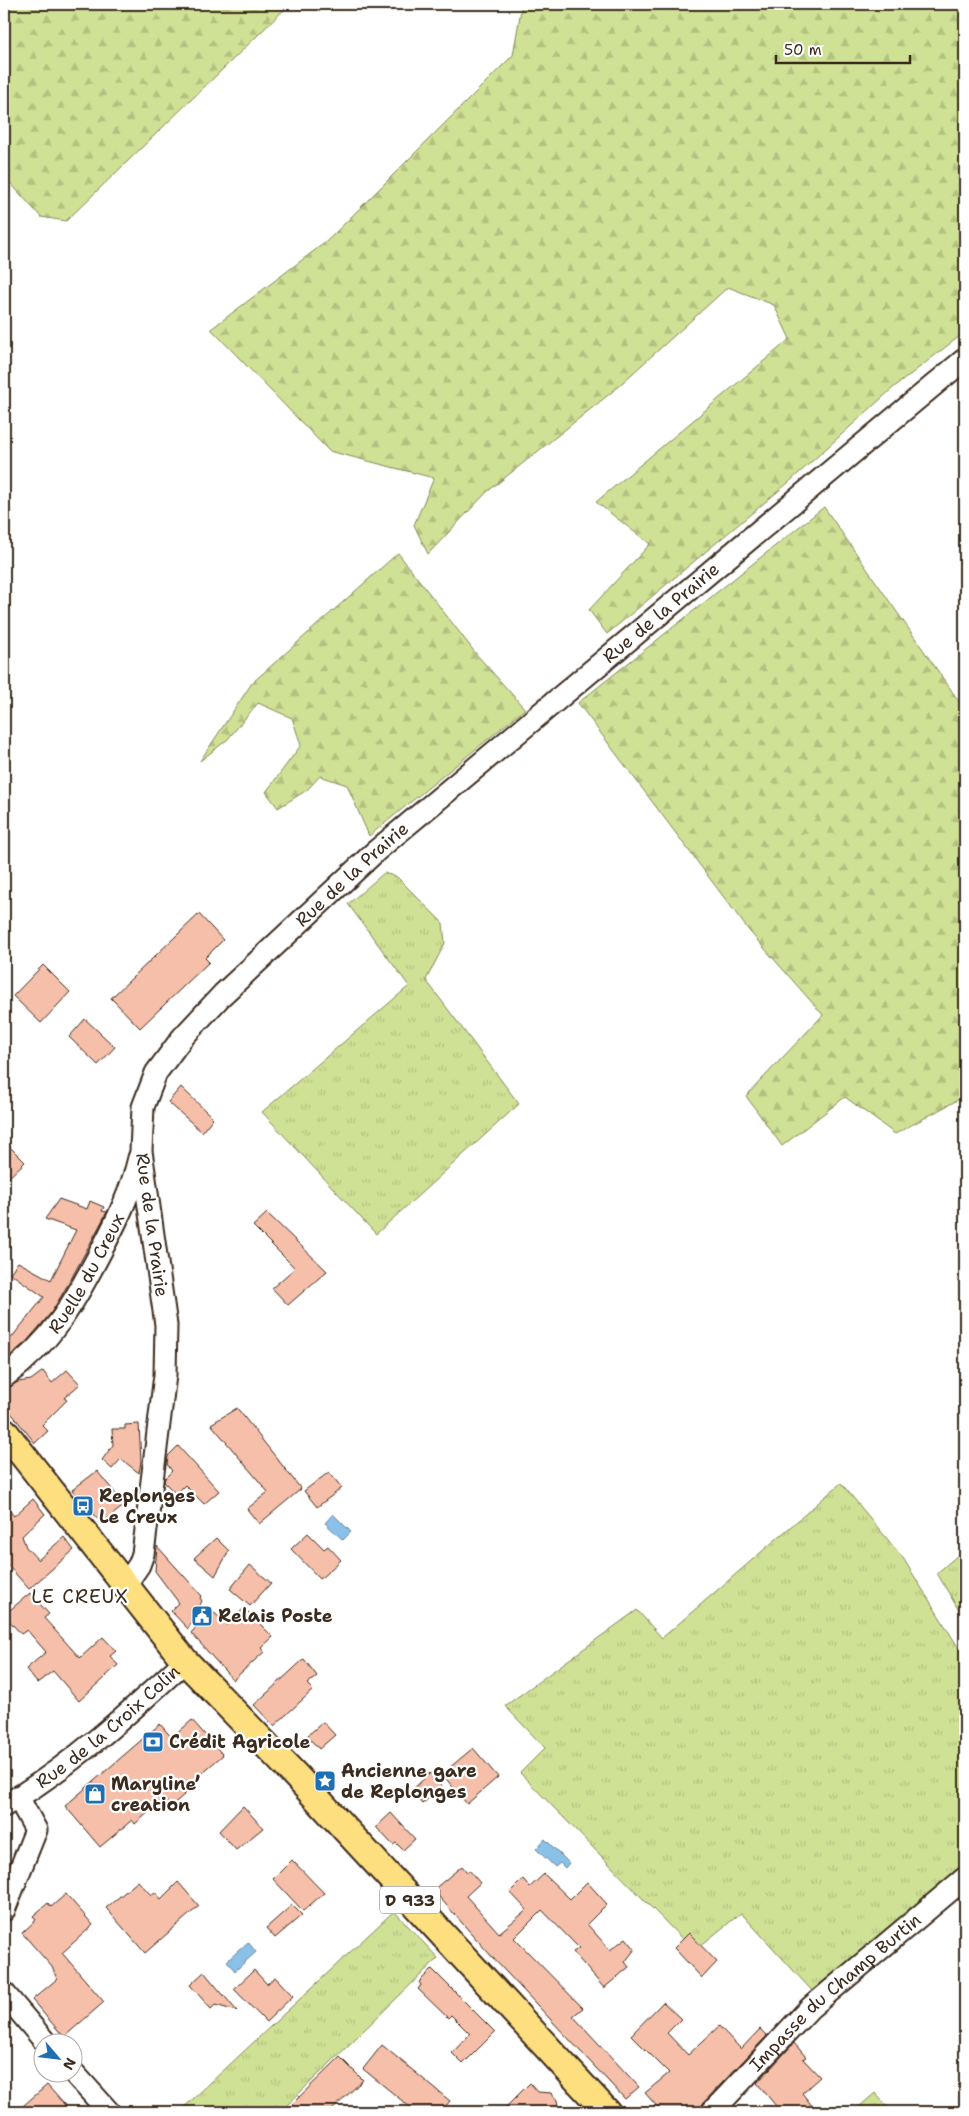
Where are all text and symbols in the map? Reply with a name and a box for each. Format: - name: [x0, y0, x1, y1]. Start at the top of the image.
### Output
- scale bar: [776, 32, 910, 64]
- text: 50 m: [784, 40, 822, 60]
- street label: Rue de la Prairie: [598, 557, 725, 669]
- street label: Rue de la Prairie: [290, 817, 414, 932]
- street label: Rue de la Prairie: [130, 1151, 174, 1299]
- street label: Ruelle du Creux: [43, 1210, 130, 1339]
- place label: Replonges Le Creux: [99, 1484, 195, 1529]
- bus stop icon: Replonges Le Creux: [71, 1494, 95, 1518]
- district label: LE CREUX: [31, 1584, 129, 1609]
- public building icon: Relais Poste: [190, 1604, 214, 1628]
- place label: Relais Poste: [218, 1604, 333, 1628]
- street label: Rue de la Croix Colin: [31, 1660, 185, 1794]
- bank icon: Crédit Agricole: [141, 1730, 165, 1754]
- place label: Crédit Agricole: [169, 1730, 310, 1754]
- place label: Ancienne gare de Replonges: [341, 1759, 477, 1804]
- place icon: Ancienne gare de Replonges: [313, 1769, 337, 1793]
- place label: Maryline’ creation: [111, 1772, 200, 1817]
- shop icon: Maryline’ creation: [83, 1782, 107, 1806]
- road number: D 933: [380, 1886, 440, 1914]
- street label: Impasse du Champ Burtin: [744, 1908, 926, 2077]
- north arrow: [32, 2034, 82, 2084]
- text: N: [59, 2055, 80, 2073]

